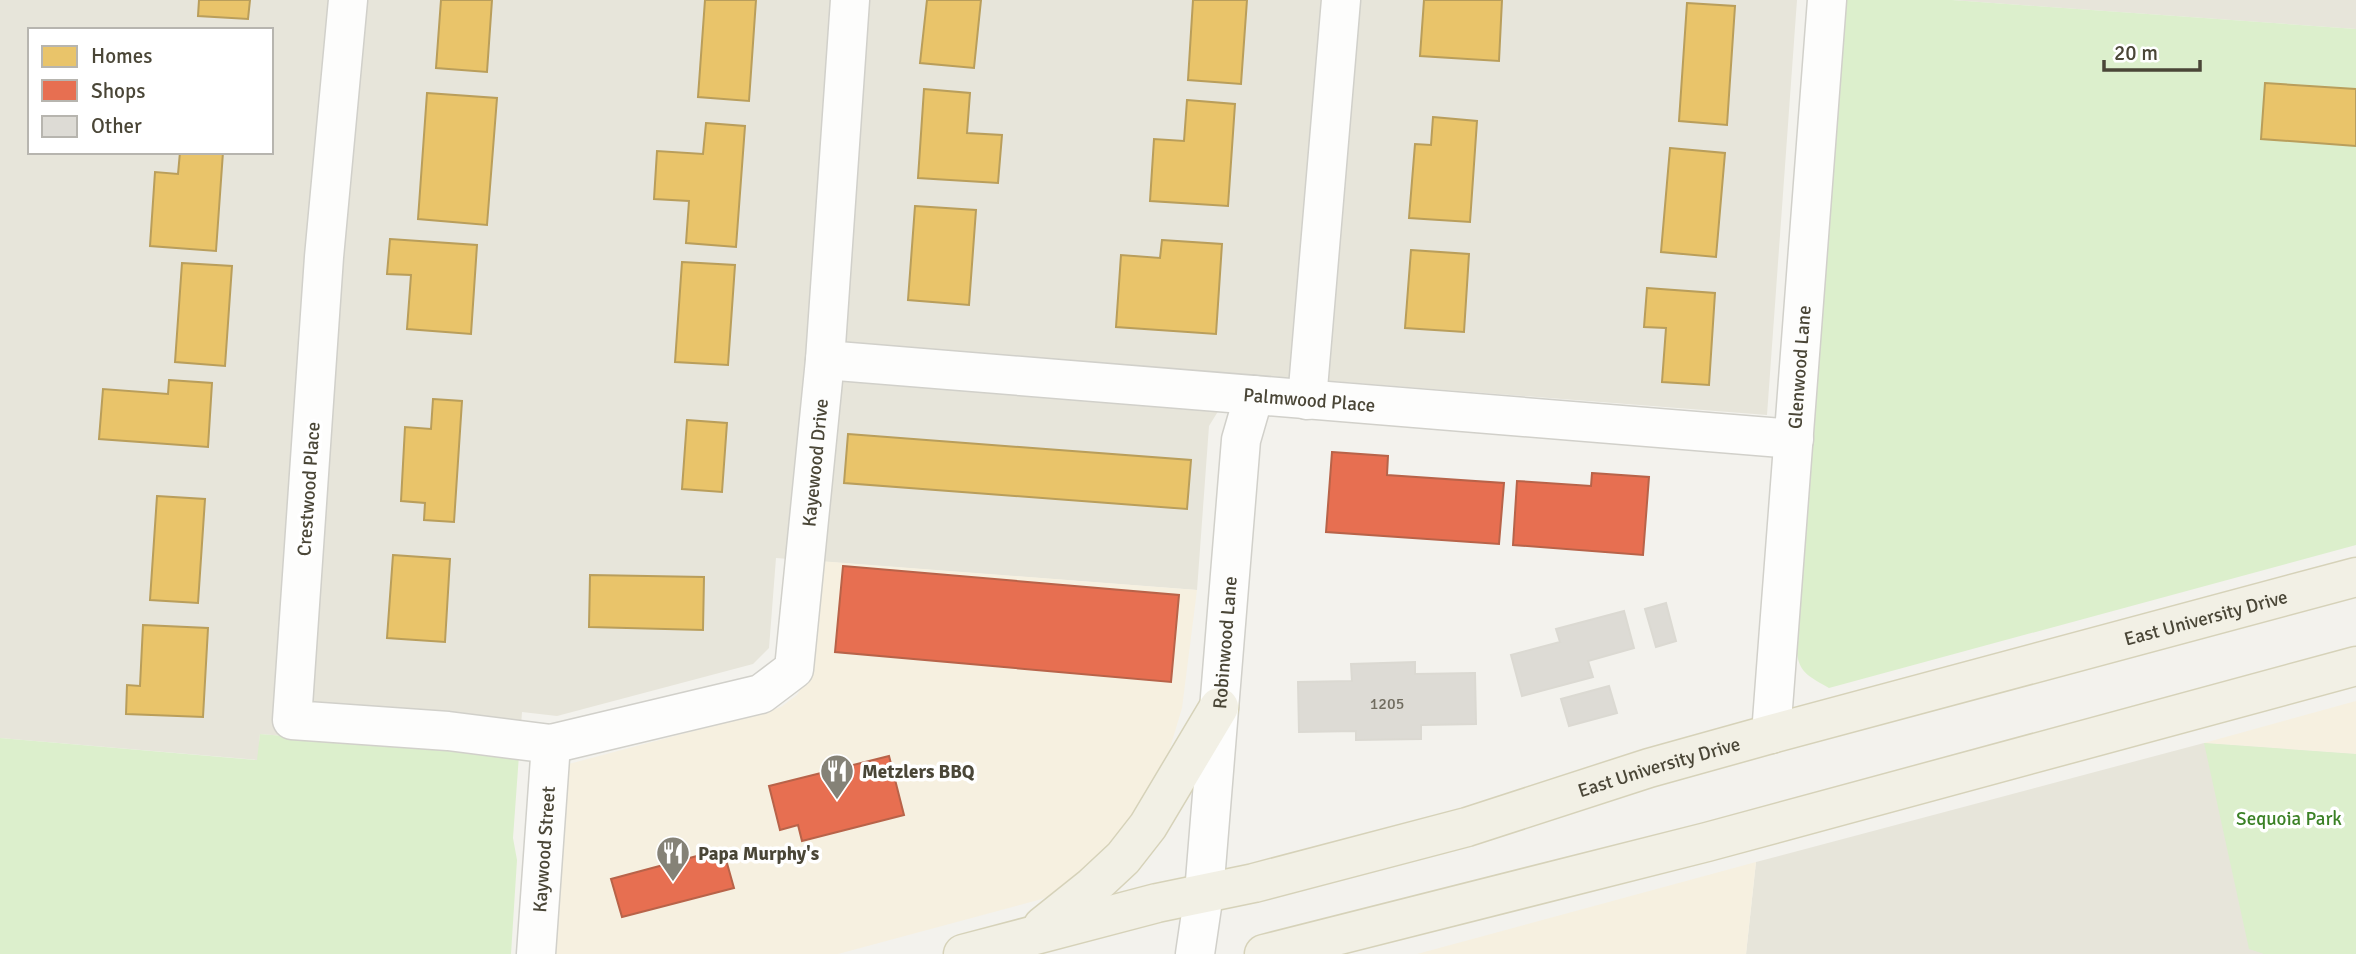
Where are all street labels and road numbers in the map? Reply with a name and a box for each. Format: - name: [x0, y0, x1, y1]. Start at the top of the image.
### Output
- street label: Glenwood Lane: [1783, 304, 1817, 430]
- street label: Palmwood Place: [1242, 383, 1376, 418]
- street label: Kayewood Drive: [797, 398, 834, 528]
- street label: Crestwood Place: [292, 421, 326, 557]
- street label: Robinwood Lane: [1208, 575, 1243, 710]
- street label: East University Drive: [2122, 585, 2290, 652]
- street label: East University Drive: [1575, 732, 1743, 803]
- street label: Kaywood Street: [528, 785, 561, 913]

